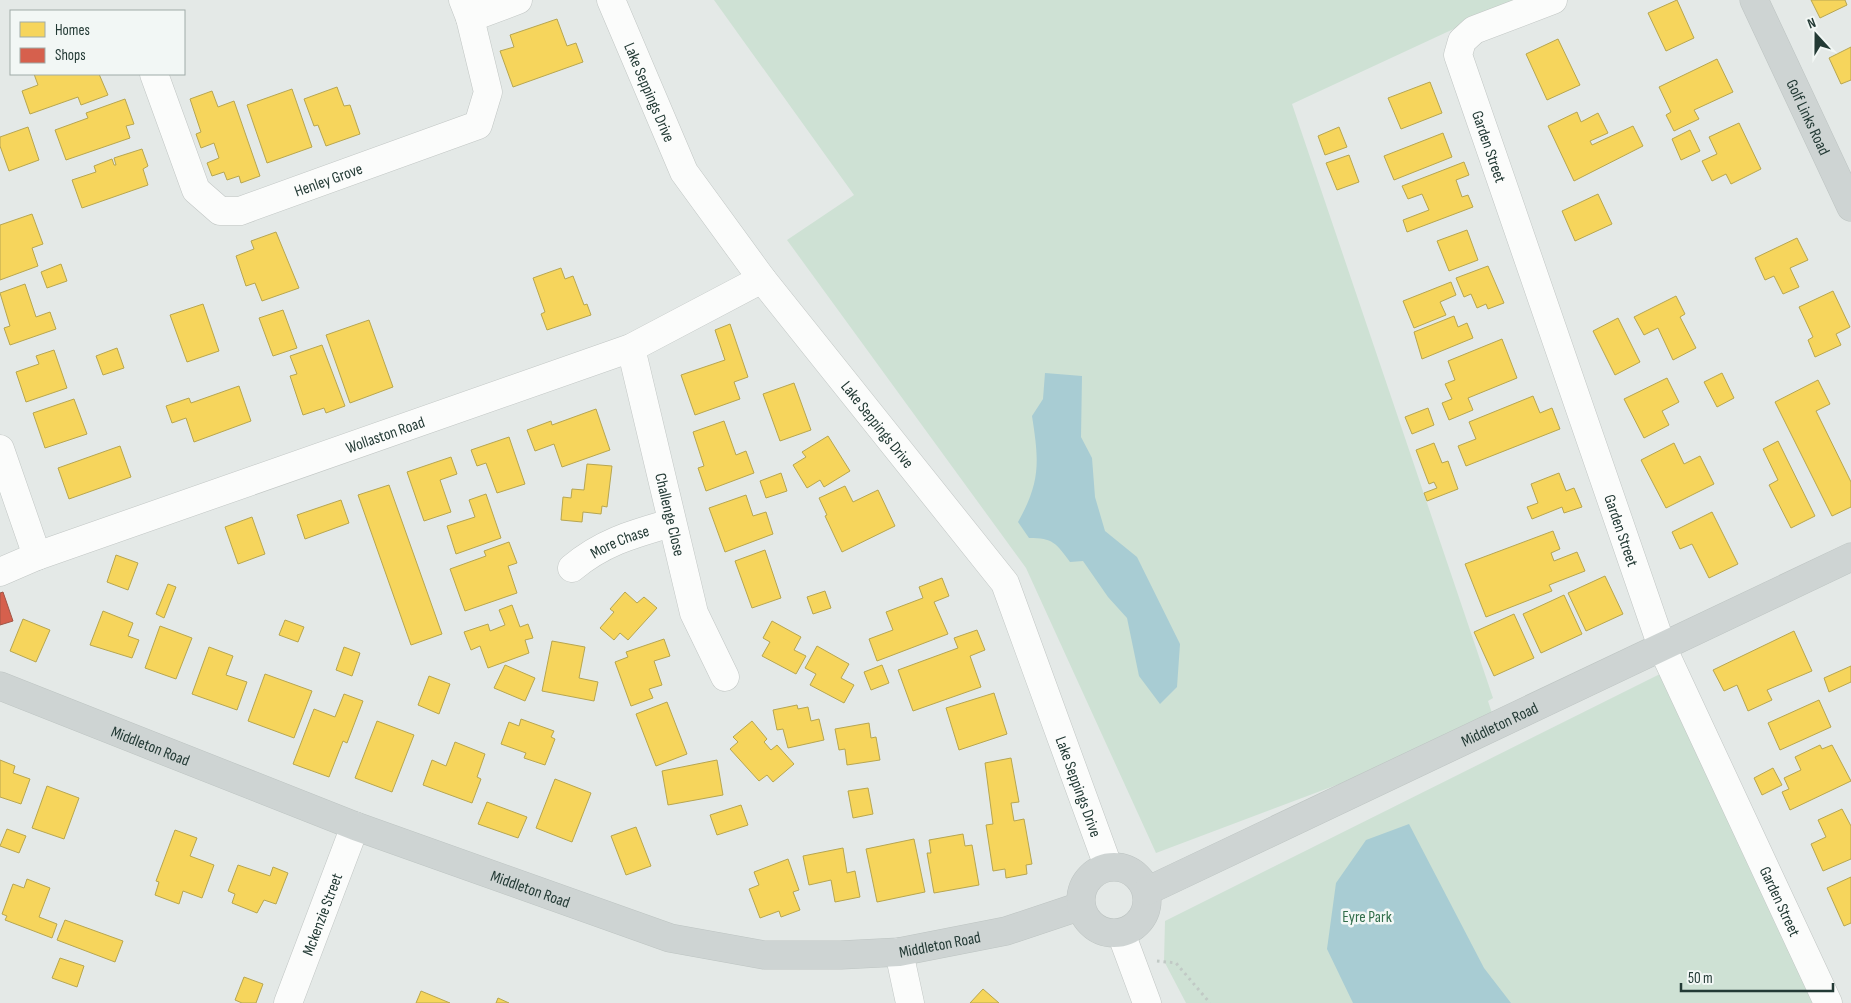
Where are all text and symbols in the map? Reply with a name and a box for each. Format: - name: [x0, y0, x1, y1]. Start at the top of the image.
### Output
- legend: [10, 10, 185, 75]
- north arrow: [1791, 10, 1841, 60]
- text: N: [1805, 14, 1818, 33]
- text: Homes: [55, 21, 90, 40]
- street label: Lake Seppings Drive: [619, 40, 678, 145]
- text: Shops: [55, 46, 86, 65]
- street label: Golf Links Road: [1781, 77, 1833, 158]
- street label: Garden Street: [1467, 108, 1509, 185]
- street label: Henley Grove: [292, 160, 365, 202]
- street label: Lake Seppings Drive: [836, 378, 917, 472]
- street label: Wollaston Road: [344, 413, 427, 458]
- street label: Challenge Close: [650, 471, 688, 558]
- street label: Garden Street: [1599, 492, 1642, 569]
- street label: More Chase: [587, 522, 652, 563]
- street label: Middleton Road: [1459, 699, 1541, 752]
- street label: Middleton Road: [108, 723, 192, 771]
- street label: Lake Seppings Drive: [1051, 734, 1105, 840]
- street label: Garden Street: [1755, 864, 1804, 940]
- street label: Middleton Road: [488, 867, 572, 913]
- street label: Mckenzie Street: [299, 871, 347, 959]
- park label: Eyre Park: [1342, 908, 1392, 927]
- street label: Middleton Road: [898, 928, 982, 963]
- scale bar: [1681, 960, 1834, 992]
- text: 50 m: [1688, 969, 1713, 988]

